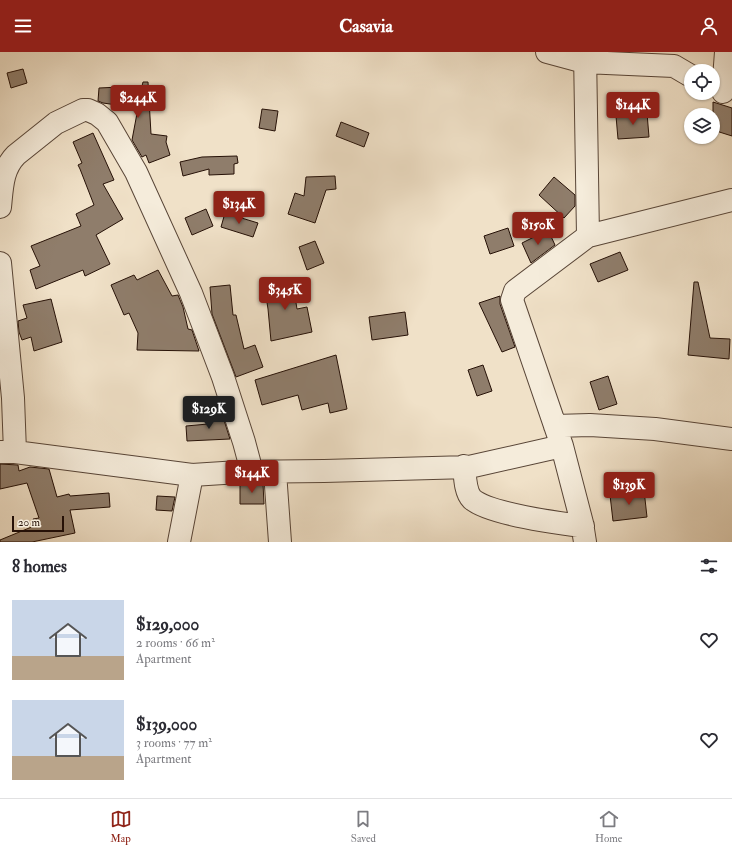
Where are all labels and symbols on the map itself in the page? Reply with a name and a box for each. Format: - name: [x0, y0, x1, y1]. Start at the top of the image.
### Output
- pin: $244K: [110, 85, 166, 119]
- pin: $144K: [605, 92, 661, 126]
- pin: $134K: [211, 191, 267, 225]
- pin: $150K: [510, 212, 566, 246]
- pin: $345K: [257, 277, 313, 311]
- pin: $129K: [181, 396, 237, 430]
- pin: $144K: [224, 460, 280, 494]
- pin: $139K: [601, 472, 657, 506]
- scale bar: [12, 514, 64, 533]

